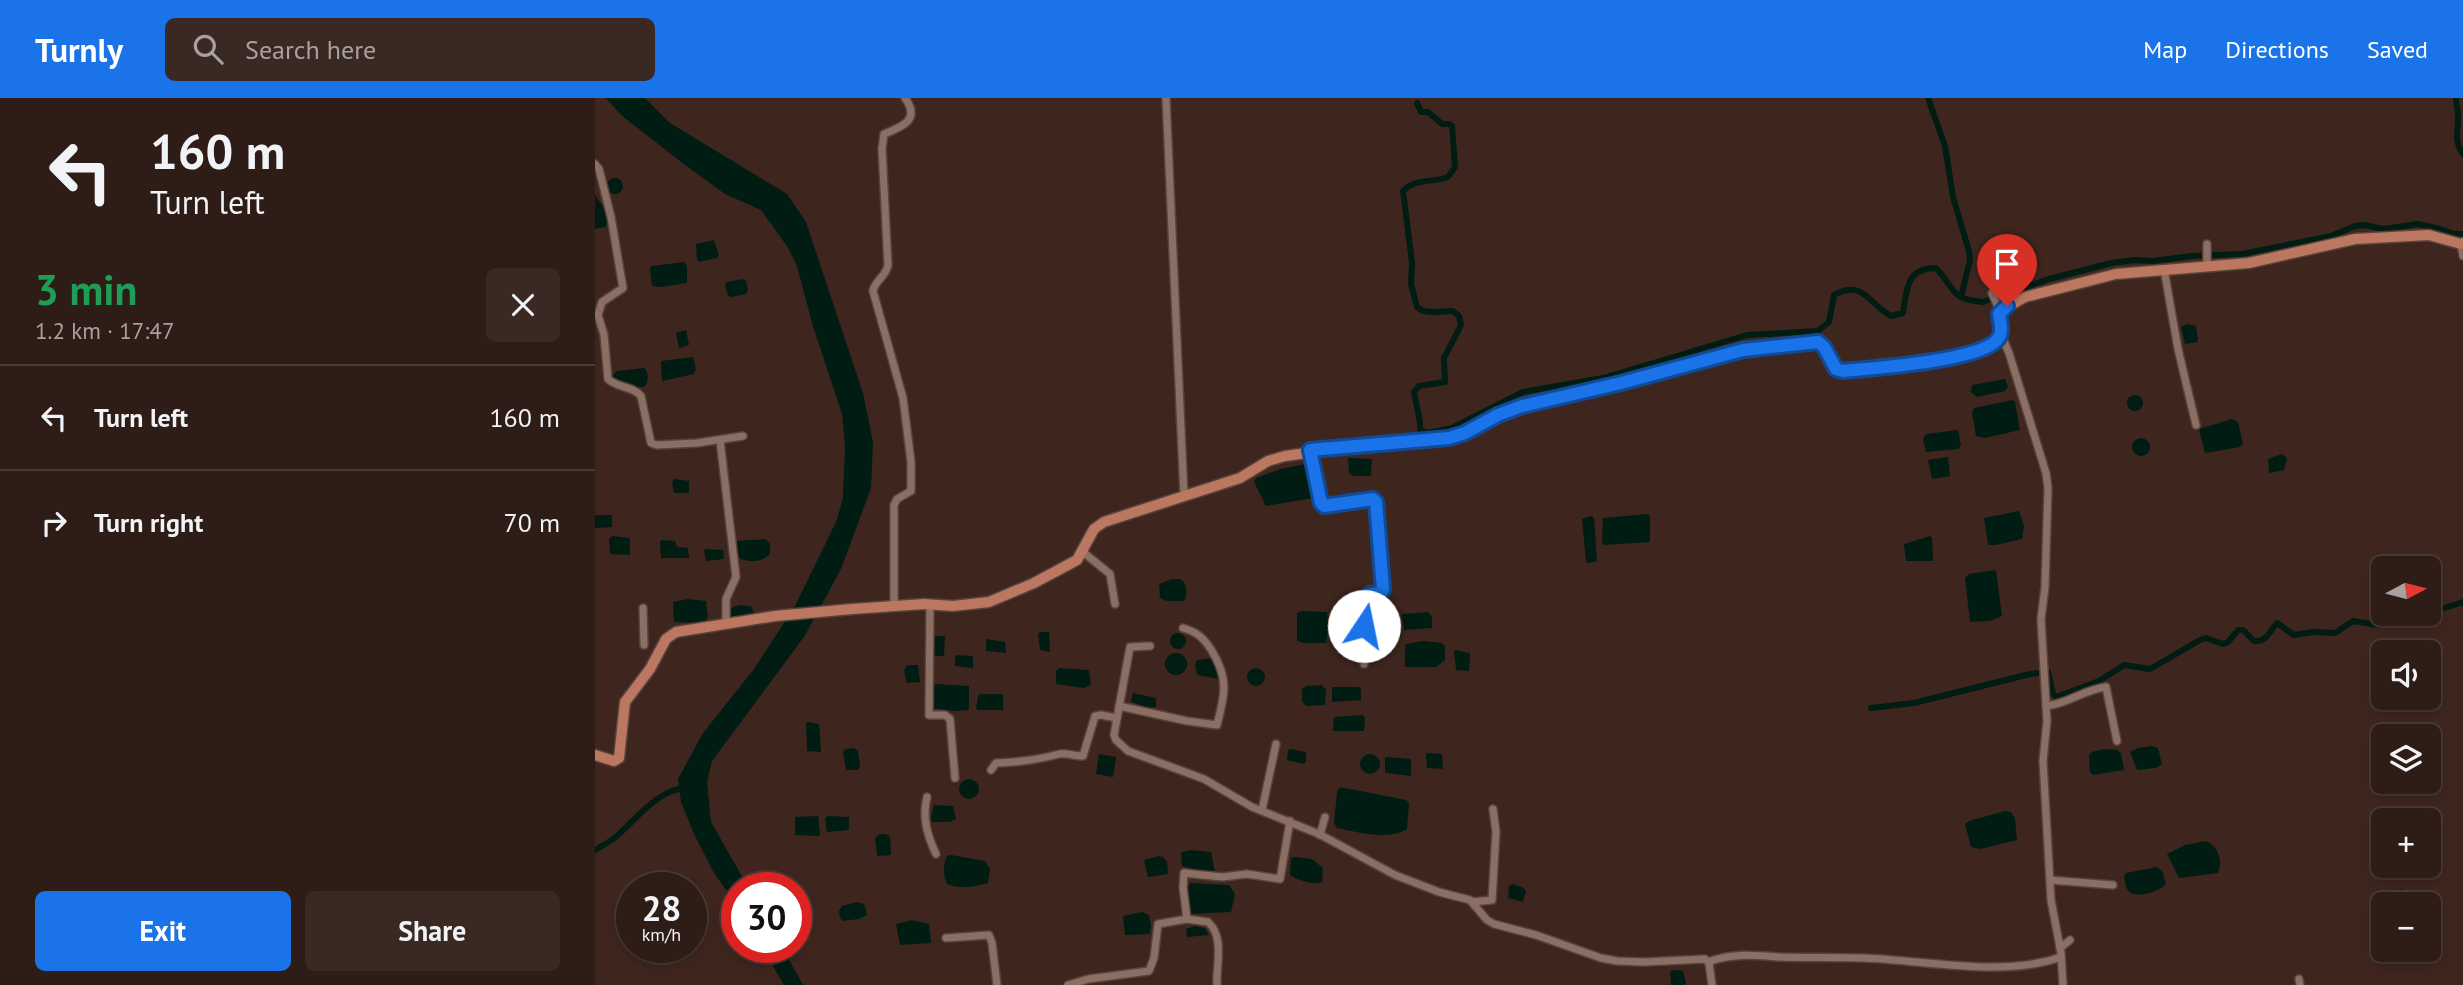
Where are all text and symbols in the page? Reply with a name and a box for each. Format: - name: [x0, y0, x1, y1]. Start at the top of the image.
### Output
- search box: [165, 18, 655, 81]
- text: Turnly: [35, 28, 123, 71]
- icon: search: [189, 30, 227, 68]
- text: Search here: [245, 33, 376, 66]
- text: Map: [2143, 34, 2187, 65]
- text: Directions: [2225, 34, 2329, 65]
- text: Saved: [2367, 34, 2428, 65]
- text: 160 m: [150, 119, 285, 183]
- icon: left: [35, 126, 126, 217]
- text: Turn left: [150, 181, 265, 223]
- pin: [1977, 234, 2037, 306]
- icon: arrive: [1988, 245, 2026, 283]
- text: 3 min: [35, 262, 137, 317]
- button: close: [486, 268, 560, 342]
- text: 1.2 km · 17:47: [35, 316, 174, 345]
- icon: left: [35, 399, 73, 437]
- text: Turn left: [94, 401, 188, 434]
- text: 160 m: [489, 401, 560, 434]
- icon: right: [35, 504, 73, 542]
- text: Turn right: [94, 506, 203, 539]
- text: 70 m: [504, 506, 560, 539]
- north arrow: [2371, 556, 2441, 626]
- map controls: [2371, 556, 2441, 962]
- position arrow: [1327, 589, 1401, 663]
- button: sound: [2371, 640, 2441, 710]
- button: layers: [2371, 724, 2441, 794]
- button: +: [2371, 808, 2441, 878]
- speed limit sign: 30: [721, 872, 812, 963]
- text: 28: [642, 885, 681, 931]
- button: Exit: [35, 891, 291, 971]
- button: Share: [305, 891, 560, 971]
- button: −: [2371, 892, 2441, 962]
- text: km/h: [642, 923, 681, 946]

